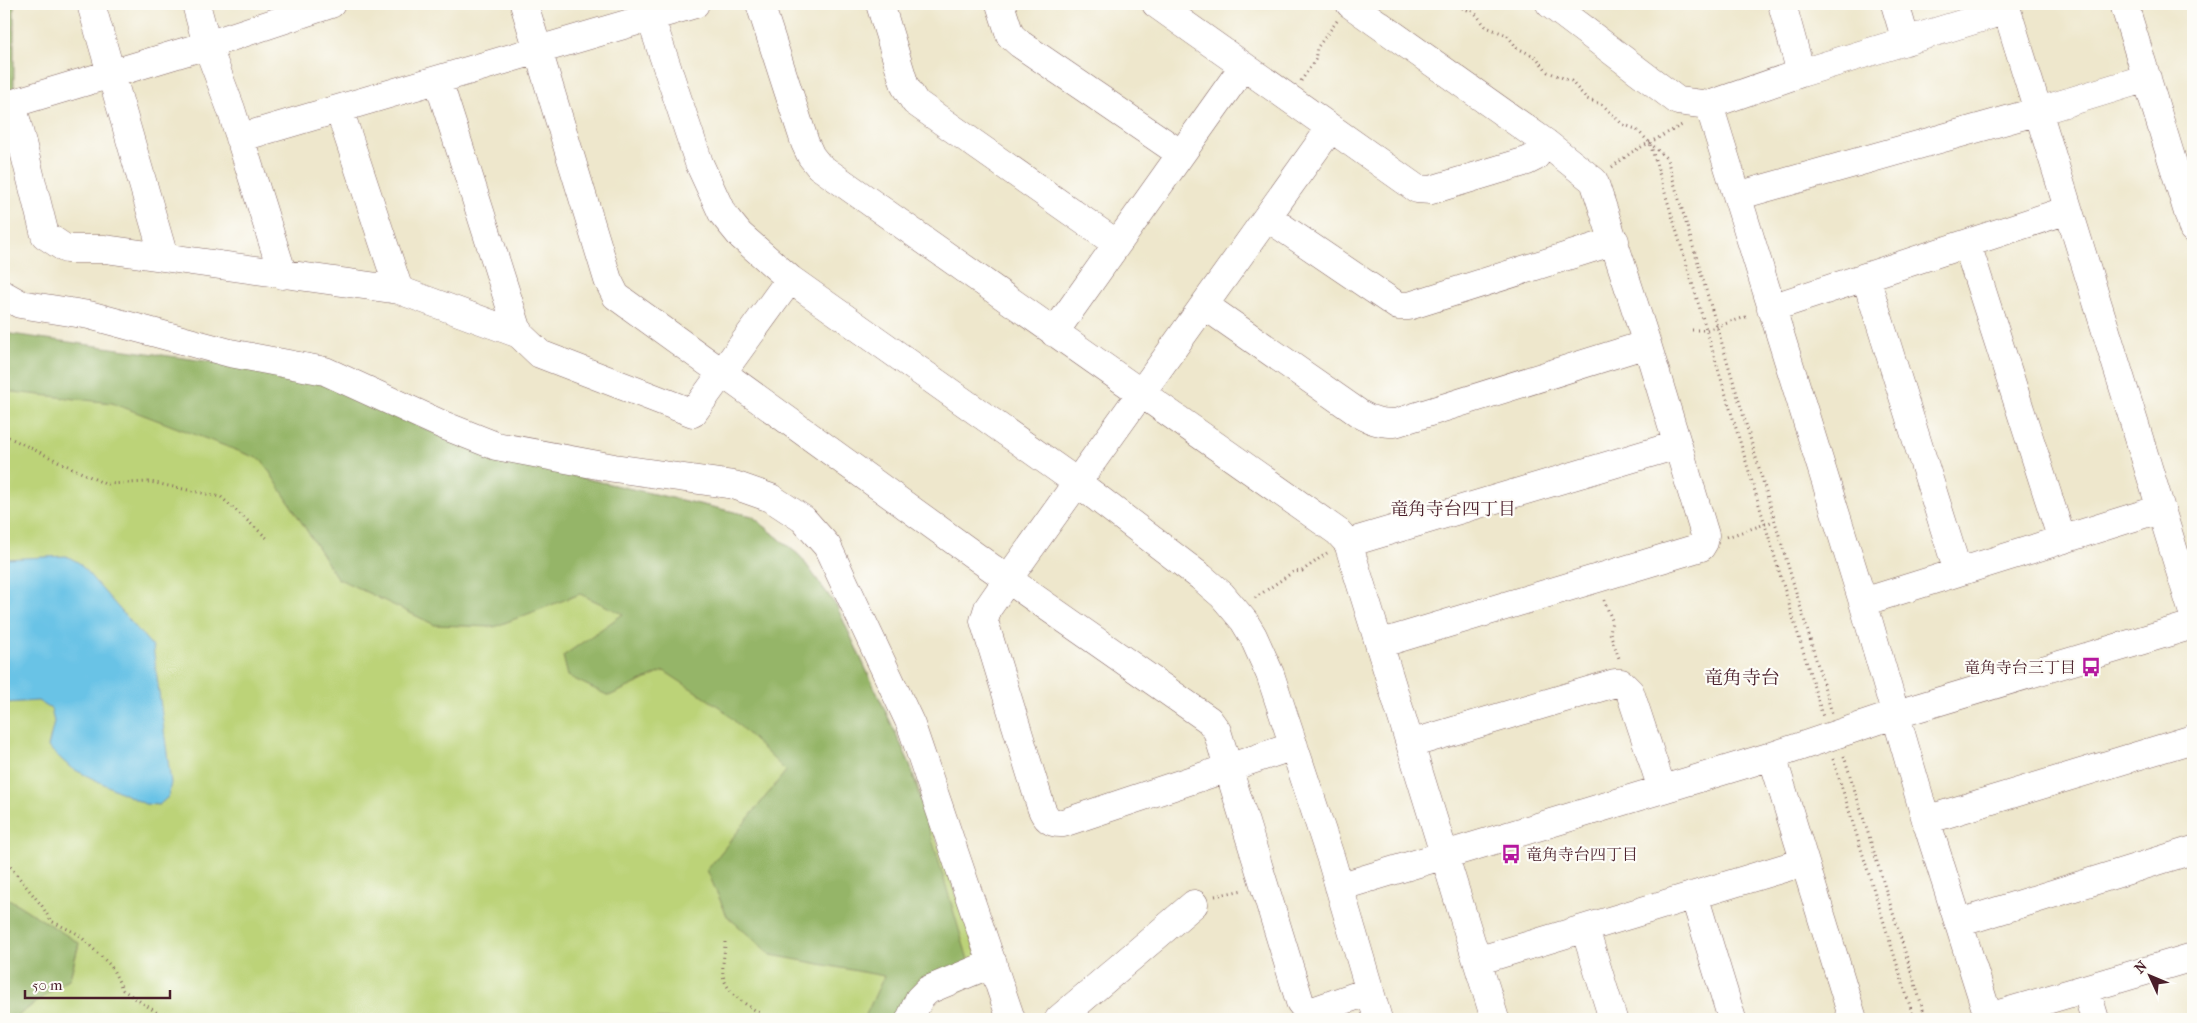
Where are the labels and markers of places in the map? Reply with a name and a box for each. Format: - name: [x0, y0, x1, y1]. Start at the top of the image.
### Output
- bus stop icon: 竜角寺台三丁目: [2080, 656, 2102, 678]
- place label: 竜角寺台三丁目: [1964, 658, 2076, 677]
- bus stop icon: 竜角寺台四丁目: [1500, 843, 1522, 865]
- place label: 竜角寺台四丁目: [1526, 845, 1638, 864]

